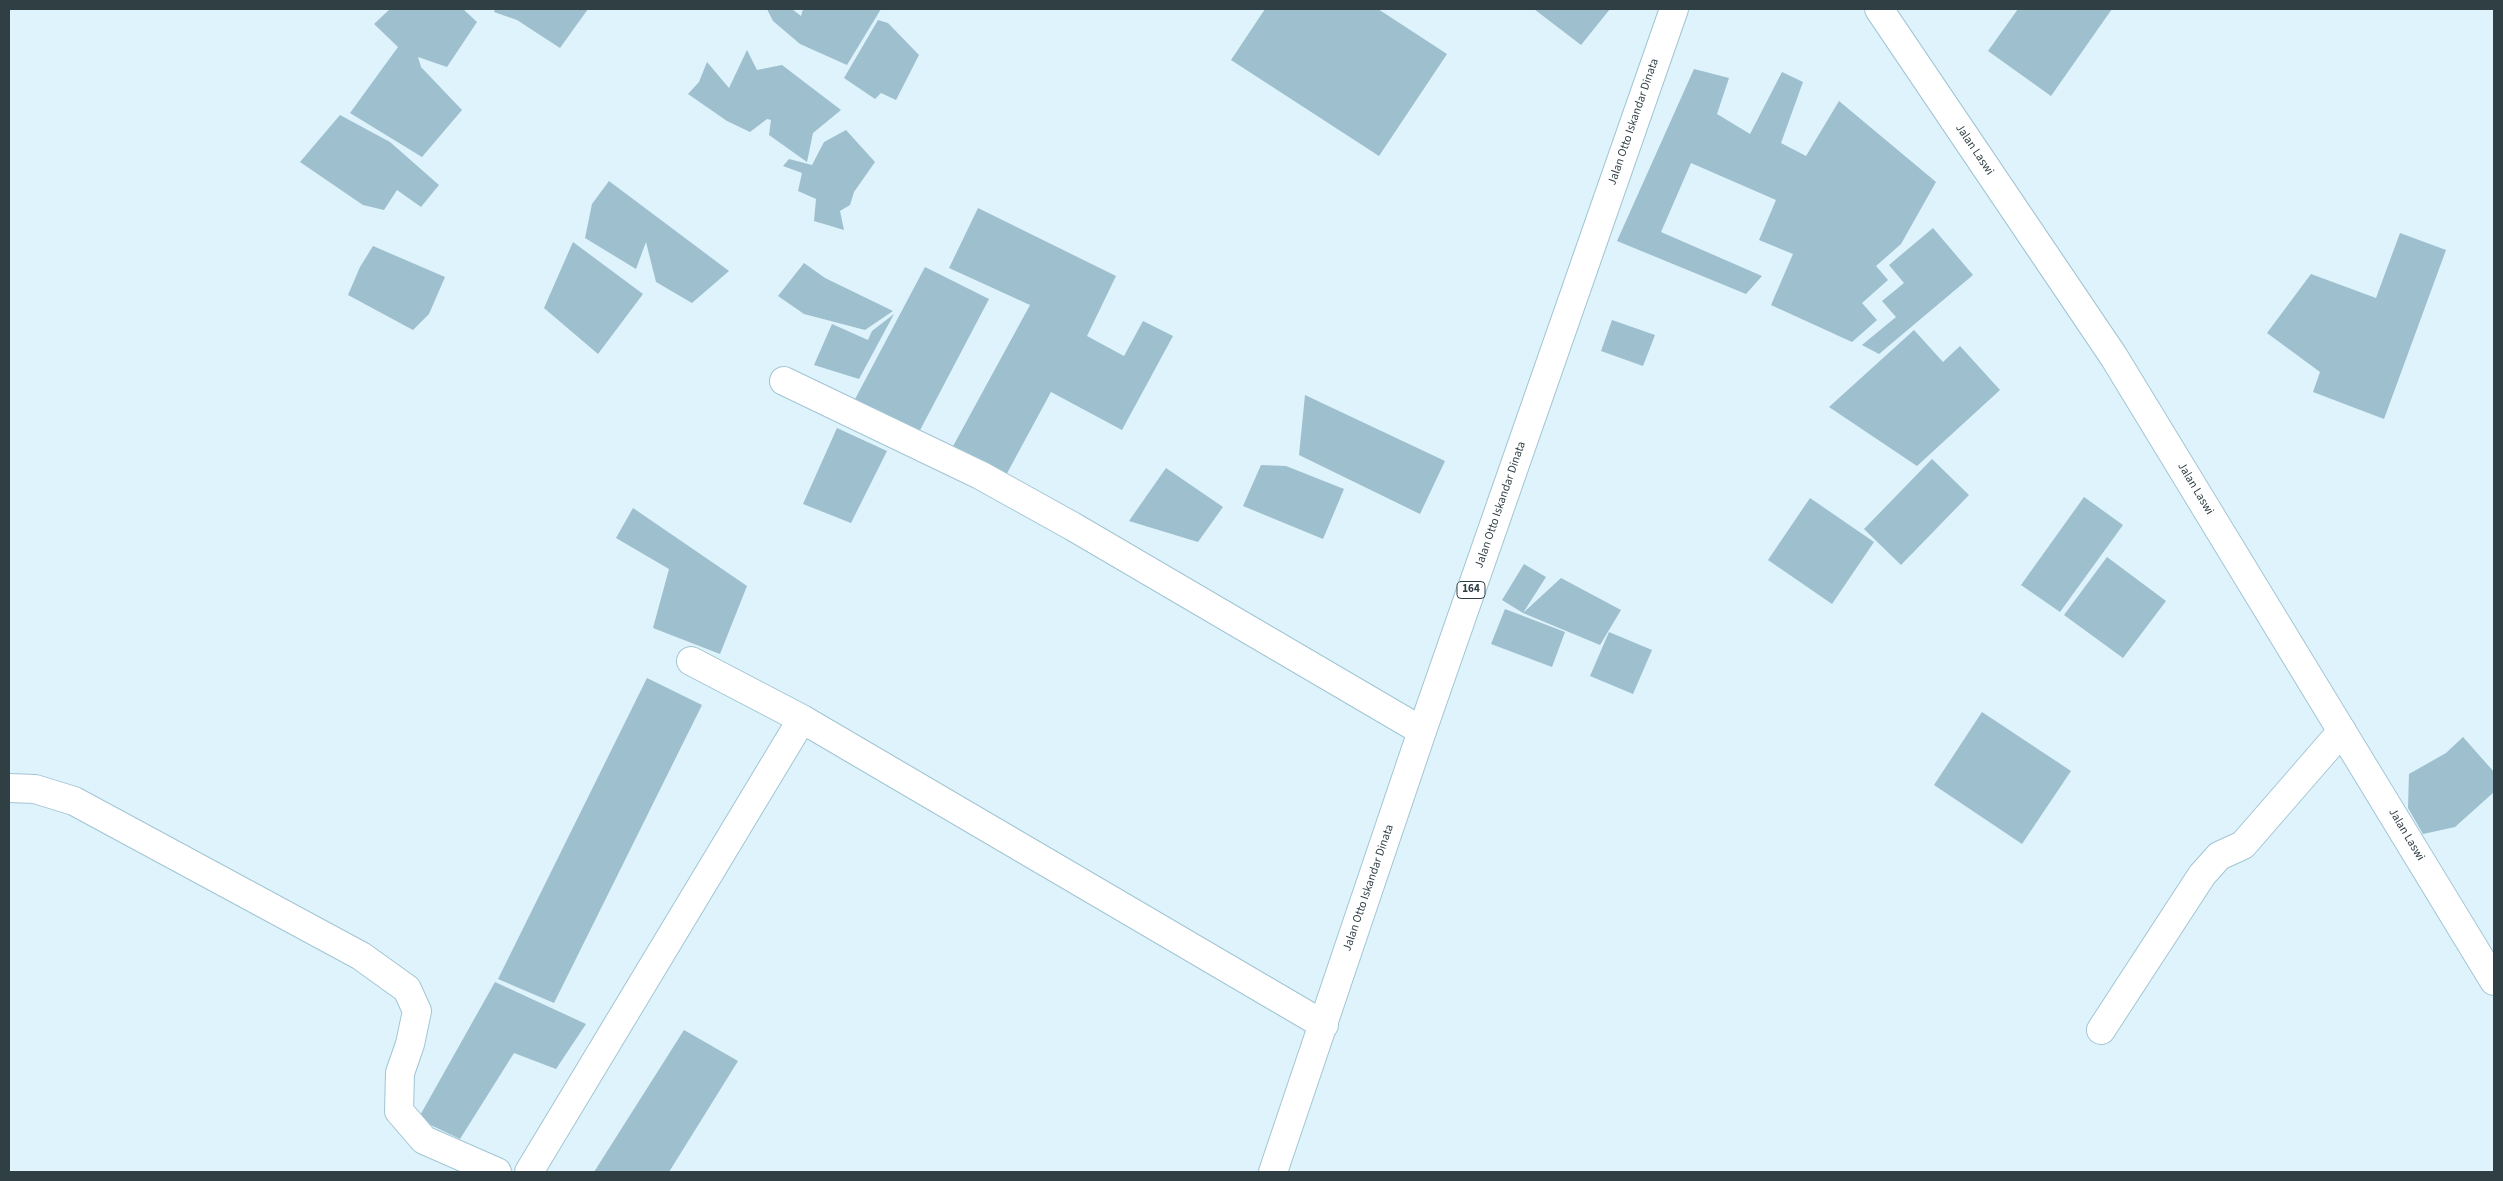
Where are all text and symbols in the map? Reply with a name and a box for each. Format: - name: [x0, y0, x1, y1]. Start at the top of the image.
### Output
- street label: Jalan Otto Iskandar Dinata: [1606, 57, 1662, 187]
- street label: Jalan Laswi: [1952, 122, 1996, 178]
- street label: Jalan Otto Iskandar Dinata: [1473, 440, 1529, 570]
- street label: Jalan Laswi: [2174, 460, 2216, 518]
- road number: 164: [1457, 582, 1485, 598]
- street label: Jalan Laswi: [2385, 806, 2427, 864]
- street label: Jalan Otto Iskandar Dinata: [1341, 823, 1397, 953]

